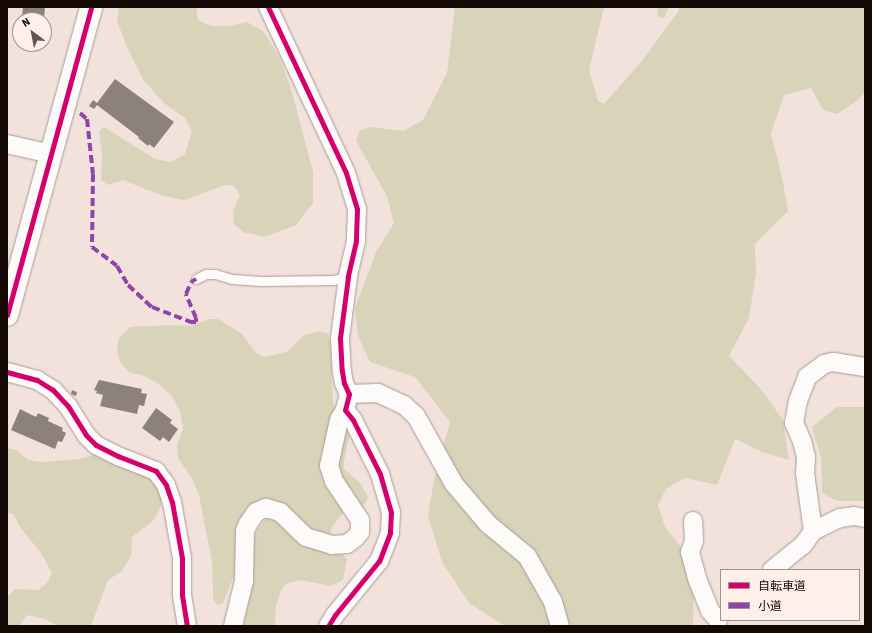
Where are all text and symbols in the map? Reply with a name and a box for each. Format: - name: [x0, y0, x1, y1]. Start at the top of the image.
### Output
- north arrow: [12, 12, 52, 52]
- text: N: [19, 14, 33, 31]
- legend: [720, 569, 860, 621]
- text: 自転車道: [758, 578, 806, 595]
- text: 小道: [758, 598, 782, 615]

